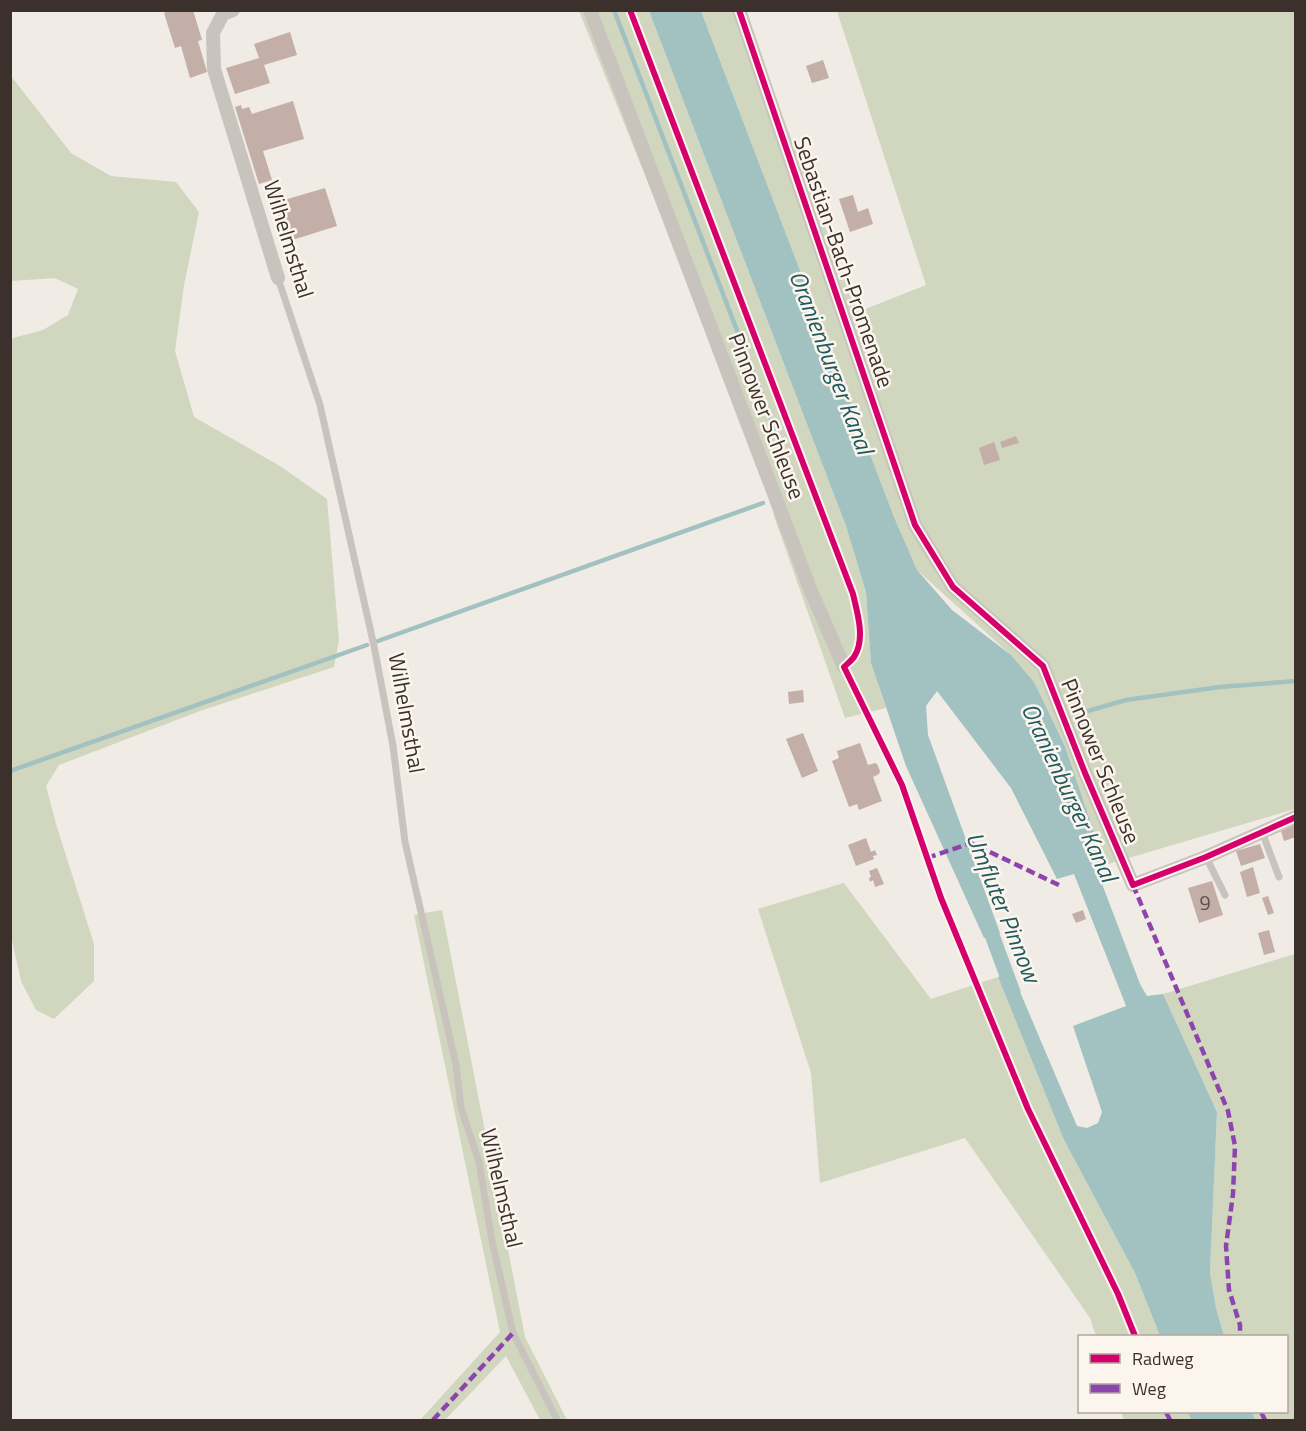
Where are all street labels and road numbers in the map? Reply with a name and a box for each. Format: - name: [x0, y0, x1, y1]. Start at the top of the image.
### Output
- street label: Sebastian-Bach-Promenade: [785, 132, 903, 392]
- street label: Wilhelmsthal: [255, 176, 323, 302]
- street label: Pinnower Schleuse: [720, 328, 814, 504]
- street label: Wilhelmsthal: [380, 650, 434, 776]
- street label: Pinnower Schleuse: [1052, 673, 1150, 849]
- street label: Wilhelmsthal: [472, 1125, 532, 1251]

